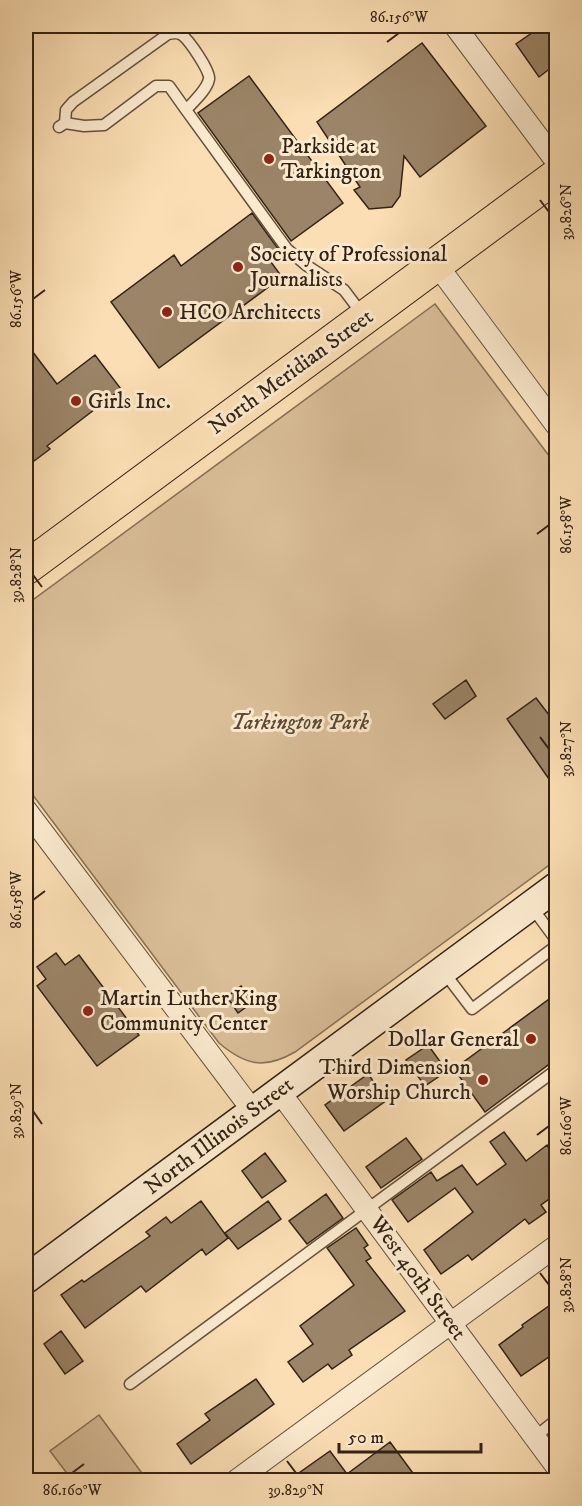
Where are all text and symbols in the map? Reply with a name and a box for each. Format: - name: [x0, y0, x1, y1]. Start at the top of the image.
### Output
- text: 86.156°W: [370, 8, 428, 27]
- place label: Parkside at Tarkington: [281, 133, 382, 185]
- marker: Parkside at Tarkington: [262, 152, 276, 166]
- text: 39.826°N: [557, 184, 576, 240]
- place label: Society of Professional Journalists: [248, 241, 448, 293]
- marker: Society of Professional Journalists: [231, 260, 245, 274]
- text: 86.156°W: [7, 270, 26, 328]
- place label: HCO Architects: [179, 299, 321, 326]
- street label: North Meridian Street: [203, 303, 379, 441]
- marker: HCO Architects: [160, 305, 174, 319]
- place label: Girls Inc.: [88, 388, 171, 415]
- marker: Girls Inc.: [69, 394, 83, 408]
- text: 86.158°W: [557, 496, 576, 554]
- text: 39.828°N: [7, 547, 26, 603]
- park label: Tarkington Park: [231, 709, 370, 736]
- text: 39.827°N: [557, 721, 576, 777]
- text: 86.158°W: [7, 871, 26, 929]
- place label: Martin Luther King Community Center: [100, 985, 277, 1037]
- marker: Martin Luther King Community Center: [81, 1004, 95, 1018]
- place label: Dollar General: [387, 1026, 519, 1053]
- marker: Dollar General: [524, 1032, 538, 1046]
- place label: Third Dimension Worship Church: [319, 1054, 471, 1106]
- street label: North Illinois Street: [139, 1071, 299, 1201]
- marker: Third Dimension Worship Church: [476, 1073, 490, 1087]
- text: 39.829°N: [7, 1083, 26, 1139]
- text: 86.160°W: [557, 1096, 576, 1155]
- street label: West 40th Street: [363, 1210, 472, 1345]
- text: 39.828°N: [557, 1257, 576, 1313]
- scale bar: [339, 1416, 482, 1454]
- text: 50 m: [348, 1427, 384, 1449]
- text: 86.160°W: [43, 1481, 102, 1500]
- text: 39.829°N: [268, 1481, 324, 1500]

